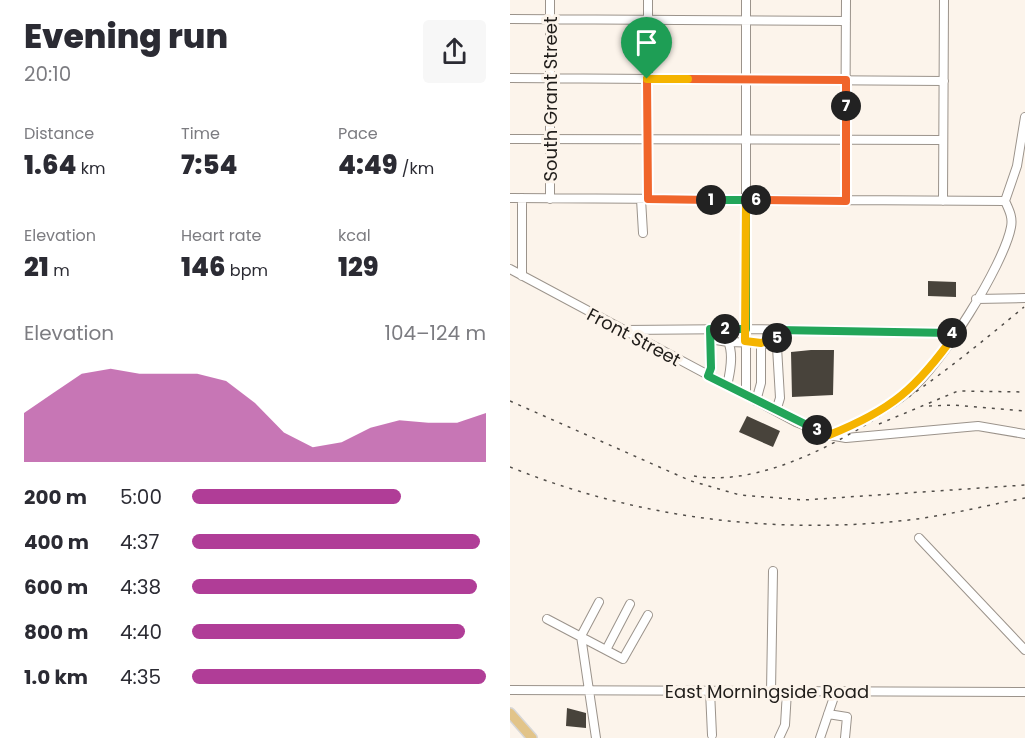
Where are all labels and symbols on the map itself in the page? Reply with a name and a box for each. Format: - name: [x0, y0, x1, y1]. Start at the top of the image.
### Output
- street label: South Grant Street: [538, 17, 563, 181]
- pin: [621, 17, 672, 79]
- pin: 7: [831, 91, 861, 121]
- pin: 1: [696, 185, 726, 215]
- pin: 6: [741, 185, 771, 215]
- street label: Front Street: [583, 302, 685, 372]
- pin: 2: [710, 314, 740, 344]
- pin: 4: [937, 318, 967, 348]
- pin: 5: [762, 323, 792, 353]
- pin: 3: [802, 415, 832, 445]
- street label: East Morningside Road: [665, 679, 869, 704]

